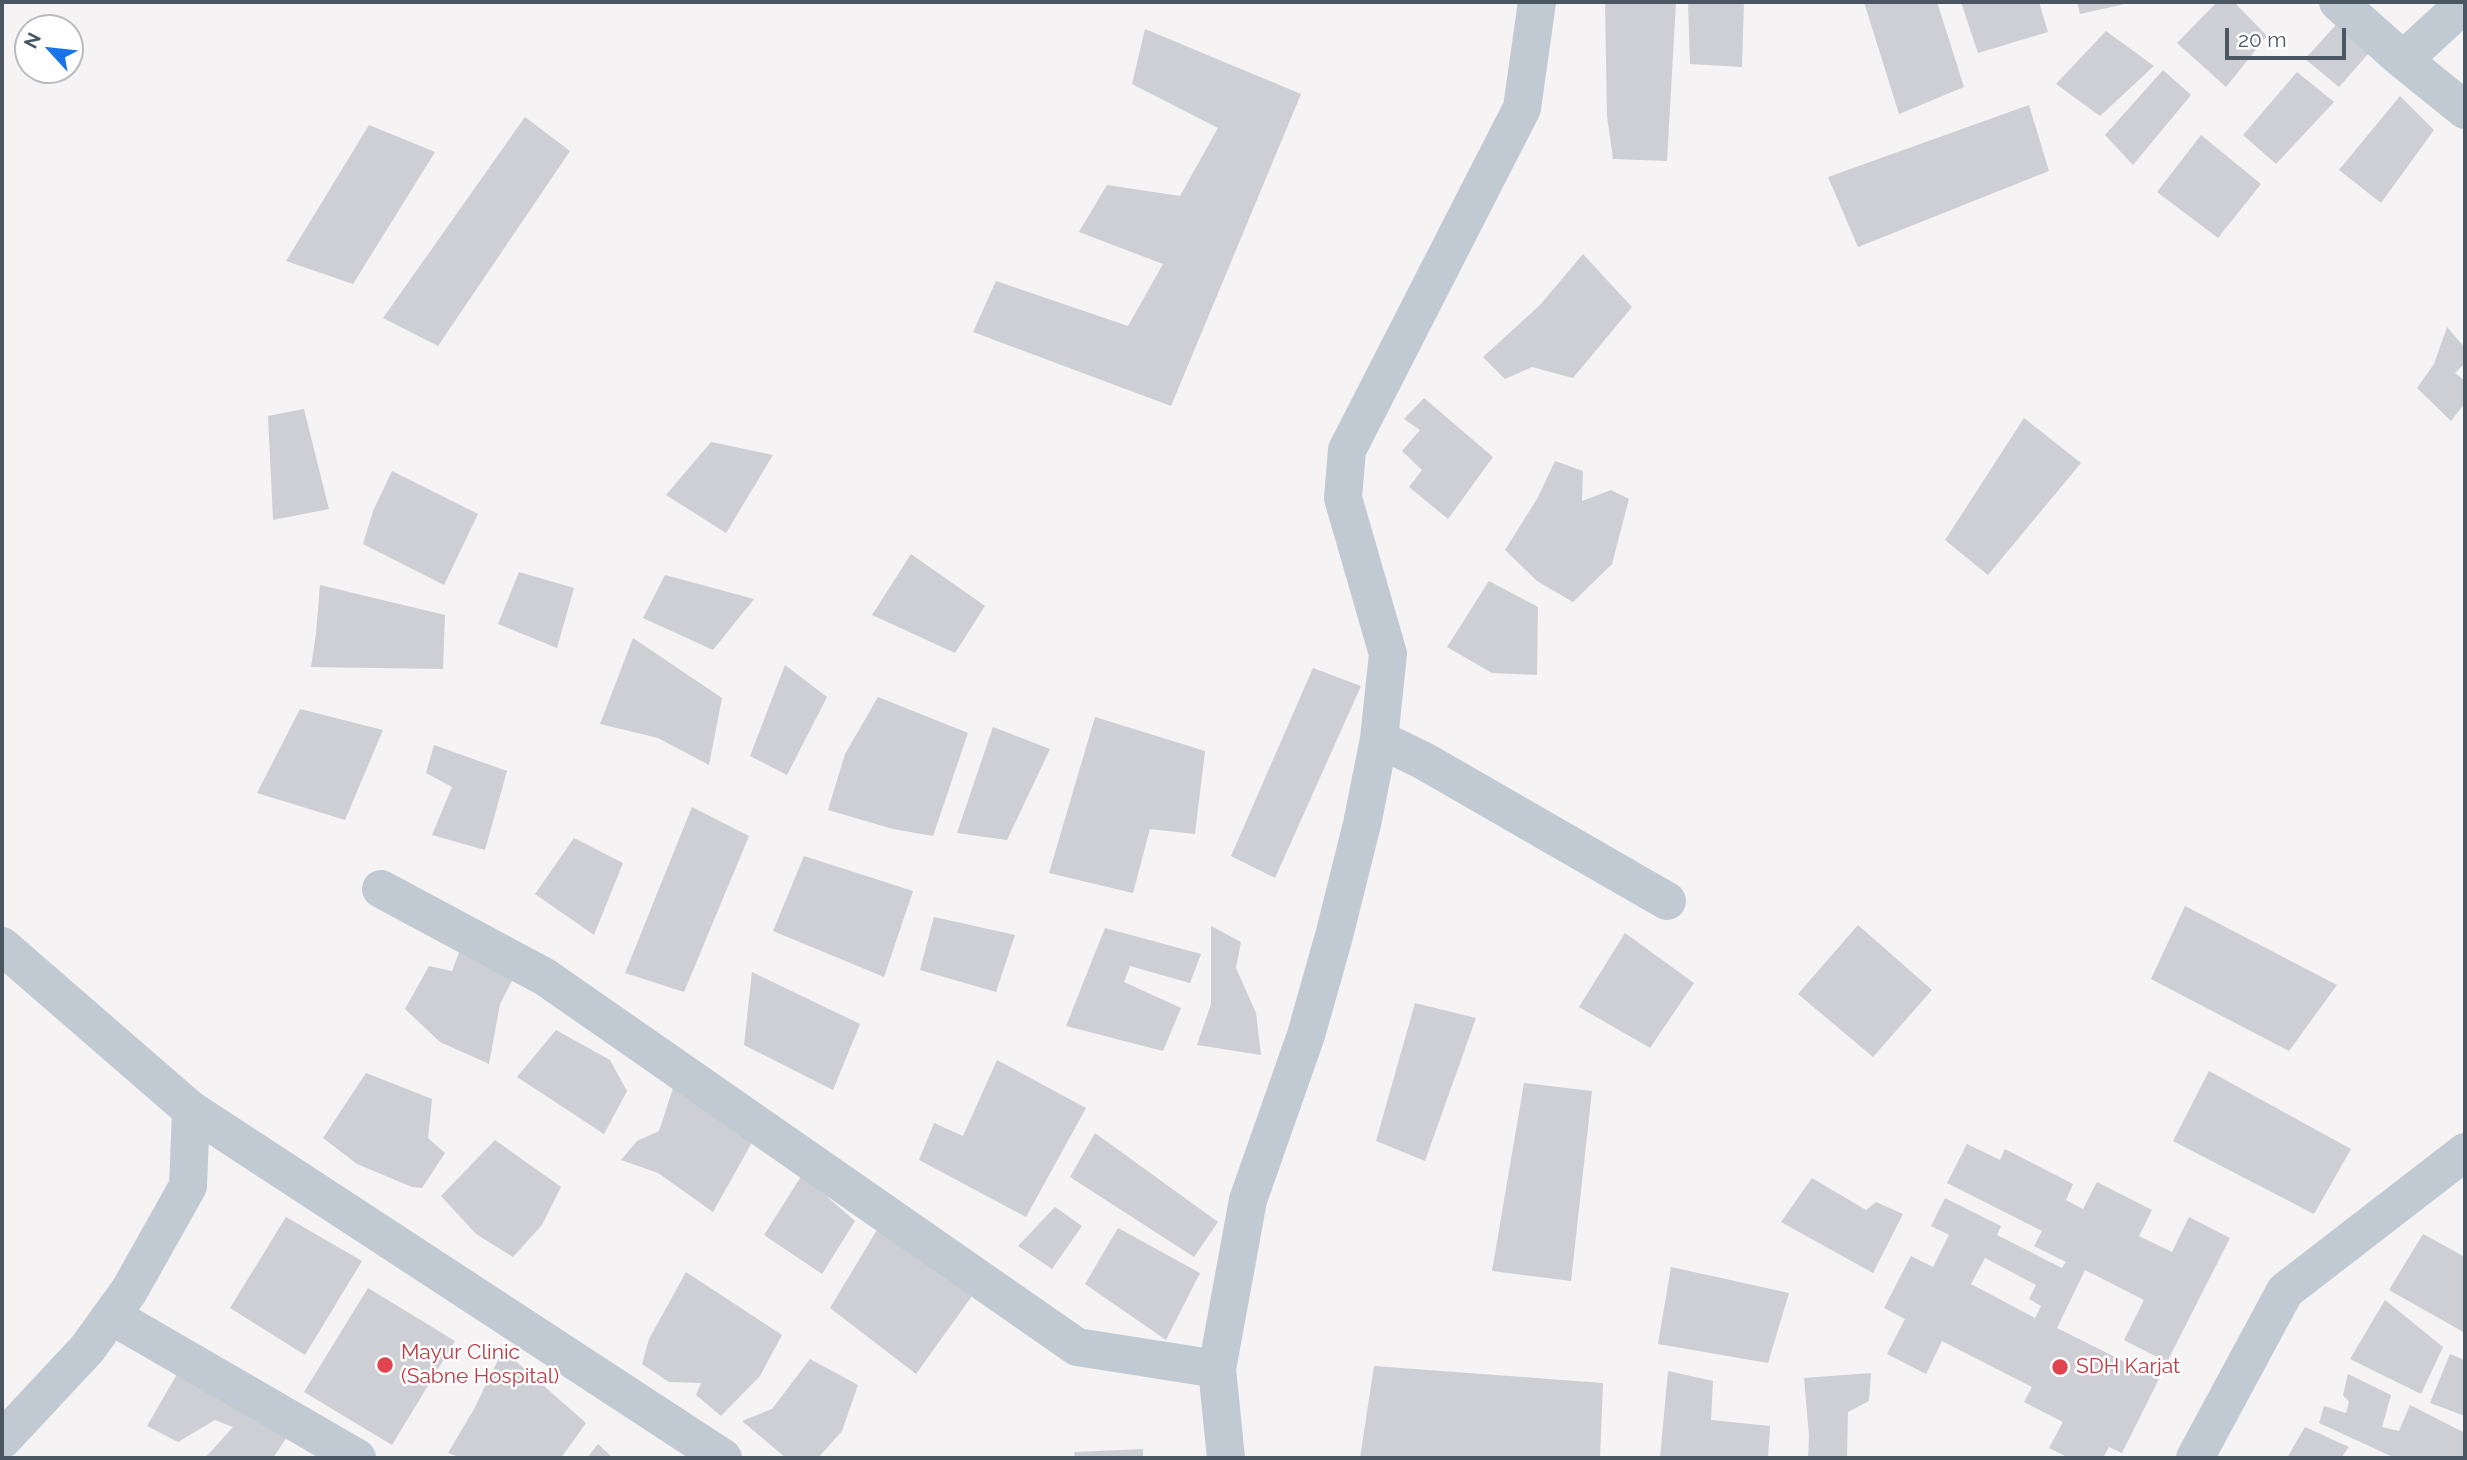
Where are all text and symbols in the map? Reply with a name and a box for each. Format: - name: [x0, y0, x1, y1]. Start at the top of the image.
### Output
- north arrow: [14, 14, 84, 84]
- scale bar: [2229, 14, 2350, 58]
- text: 20 m: [2238, 27, 2286, 52]
- text: N: [19, 29, 45, 52]
- place label: Mayur Clinic (Sabne Hospital): [401, 1340, 559, 1390]
- place label: SDH Karjat: [2076, 1354, 2180, 1380]
- marker: Mayur Clinic (Sabne Hospital): [375, 1355, 395, 1375]
- marker: SDH Karjat: [2050, 1357, 2070, 1377]

